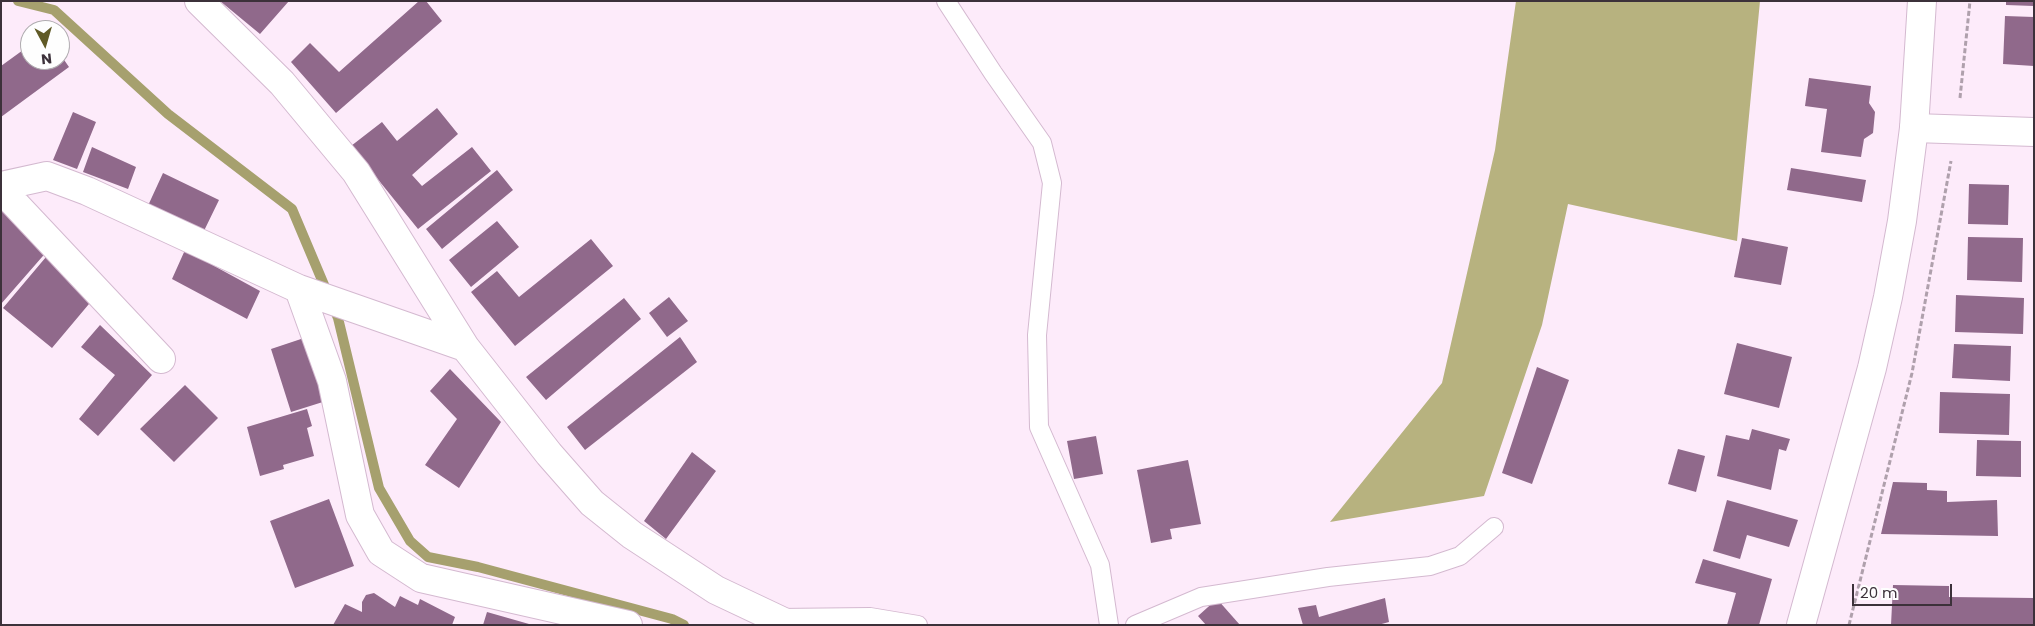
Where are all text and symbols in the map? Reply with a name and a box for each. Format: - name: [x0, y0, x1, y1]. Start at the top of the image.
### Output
- north arrow: [20, 20, 70, 70]
- text: N: [40, 48, 53, 69]
- scale bar: [1855, 574, 1955, 606]
- text: 20 m: [1860, 582, 1898, 603]

